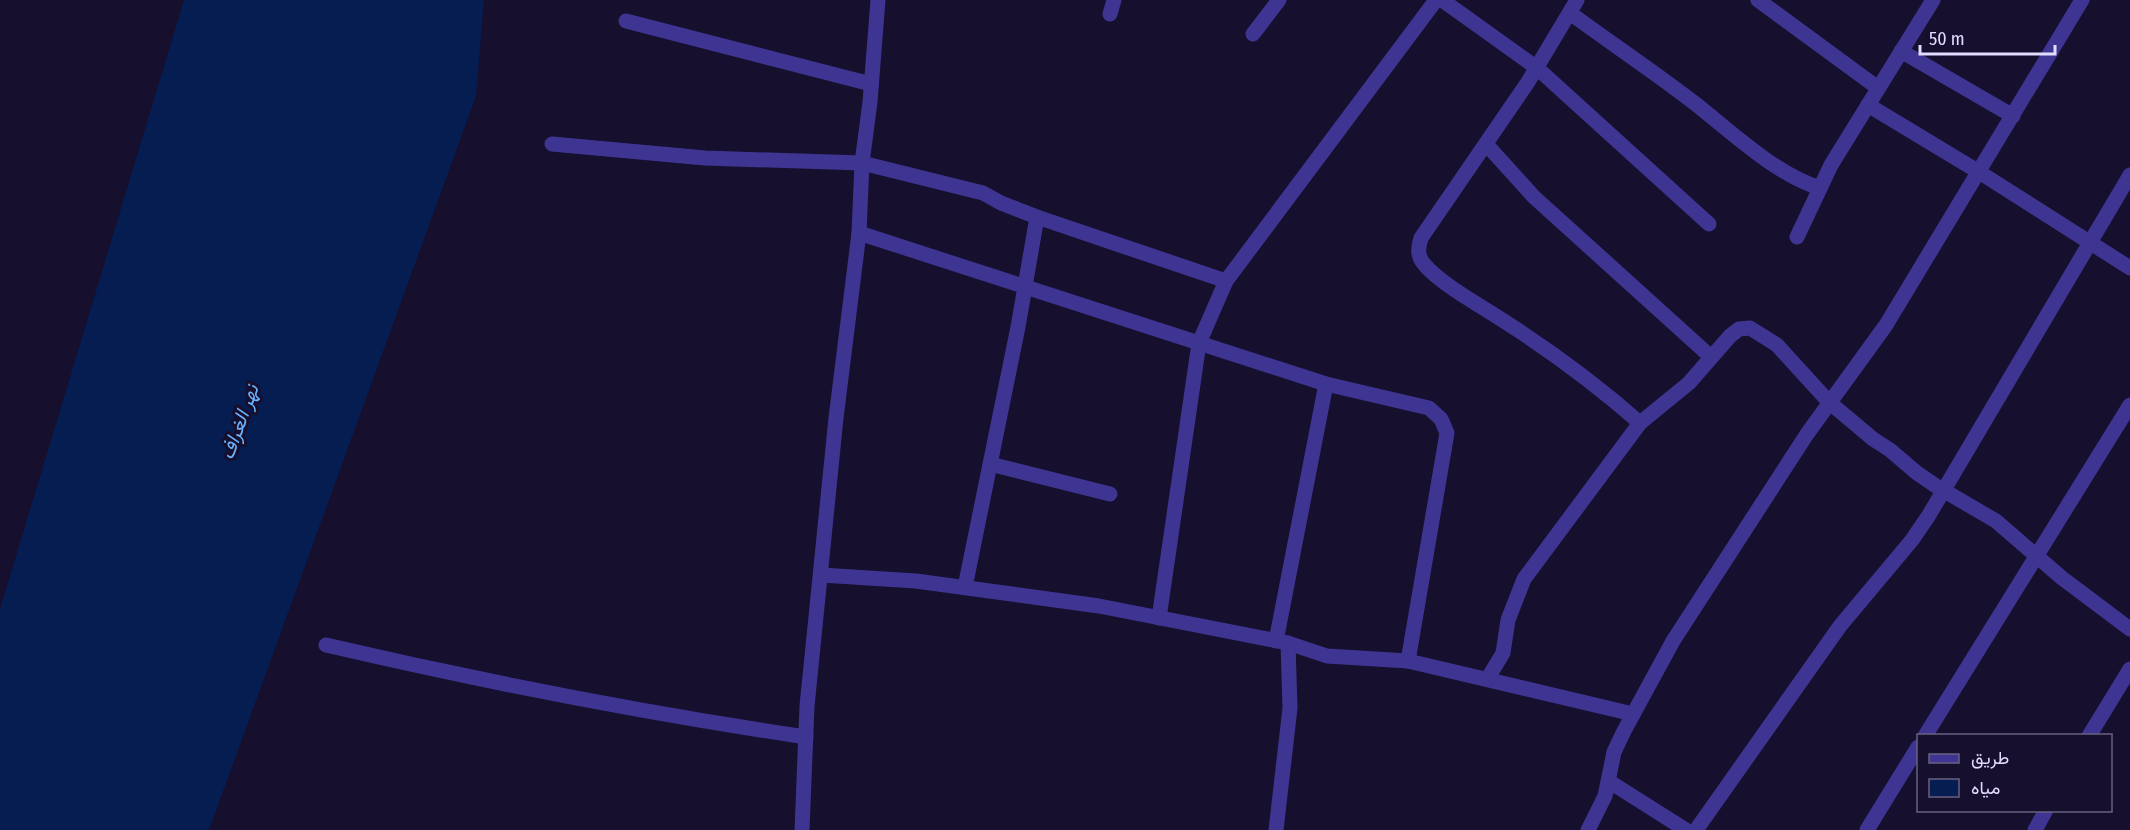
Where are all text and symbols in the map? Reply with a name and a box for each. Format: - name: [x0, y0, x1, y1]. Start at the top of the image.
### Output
- scale bar: [1920, 18, 2055, 56]
- text: 50 m: [1929, 28, 1965, 50]
- water label: نهر الغراف: [214, 380, 265, 463]
- legend: [1917, 734, 2112, 812]
- text: طريق: [1971, 747, 2009, 769]
- text: مياه: [1971, 777, 2000, 799]

